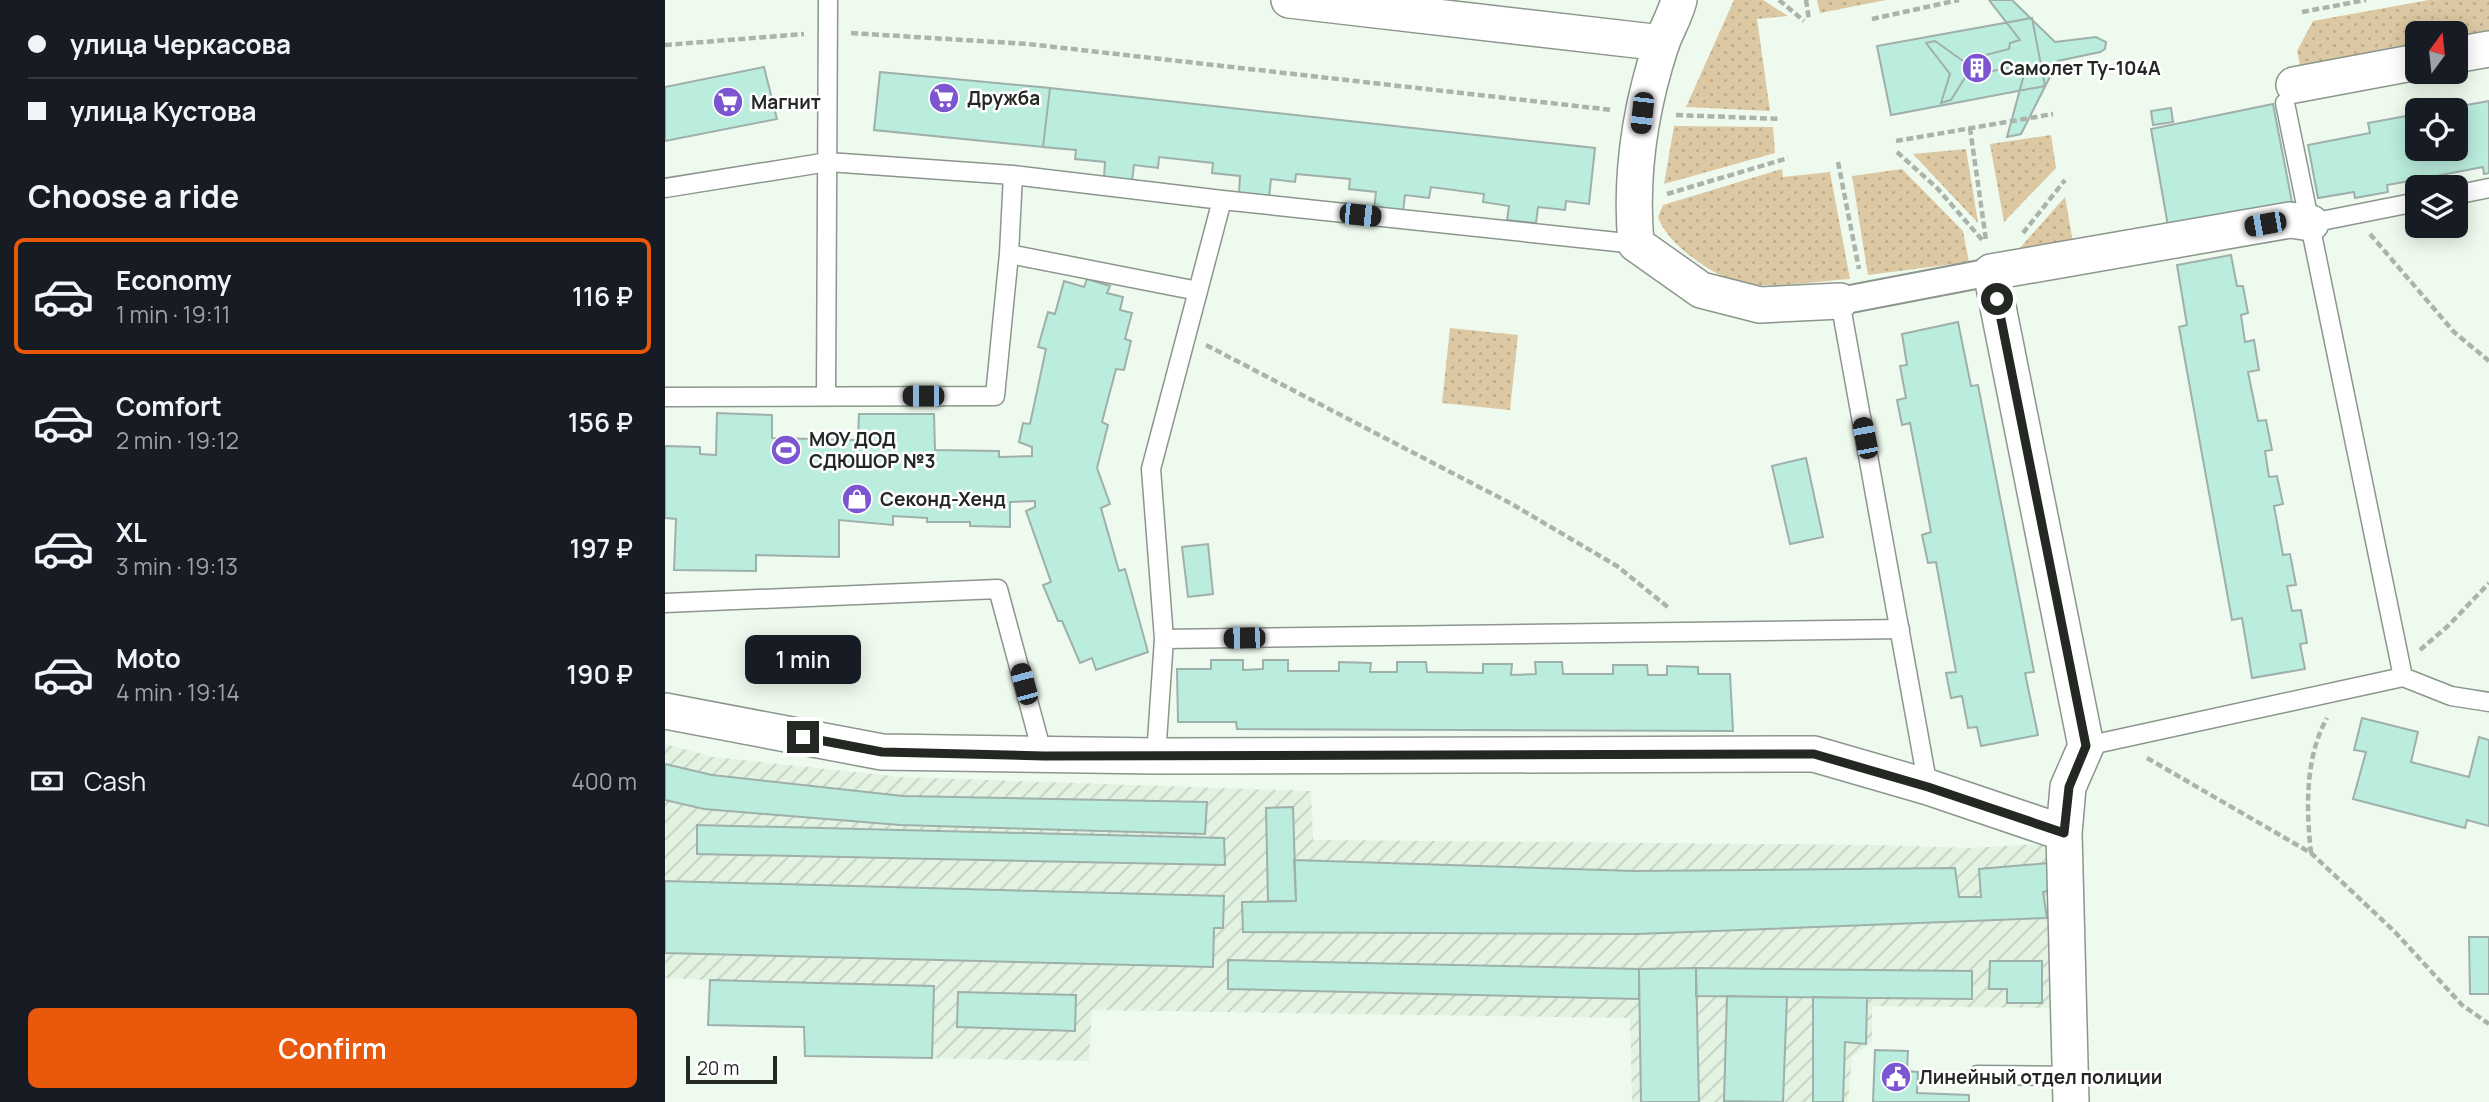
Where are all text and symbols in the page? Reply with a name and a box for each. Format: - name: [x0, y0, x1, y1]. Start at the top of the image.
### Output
- north arrow: [2405, 21, 2467, 84]
- map controls: [2405, 21, 2468, 238]
- text: улица Черкасова: [70, 26, 291, 62]
- building icon: Самолет Ту-104А: [1960, 51, 1994, 85]
- place label: Самолет Ту-104А: [2000, 55, 2161, 81]
- supermarket icon: Дружба: [927, 81, 961, 115]
- supermarket icon: Магнит: [711, 85, 745, 119]
- place label: Дружба: [967, 85, 1040, 111]
- place label: Магнит: [751, 89, 821, 115]
- car: [1630, 91, 1655, 135]
- text: улица Кустова: [70, 93, 256, 129]
- button: locate: [2405, 98, 2468, 161]
- text: Choose a ride: [28, 174, 239, 218]
- button: layers: [2405, 175, 2468, 238]
- car: [1339, 202, 1382, 228]
- car: [2243, 210, 2288, 238]
- text: Economy: [116, 262, 231, 298]
- icon: car: [32, 265, 95, 328]
- text: 116 ₽: [572, 278, 633, 314]
- route start: [1981, 283, 2013, 315]
- text: 1 min · 19:11: [116, 298, 231, 330]
- car: [903, 386, 945, 407]
- text: Comfort: [116, 388, 222, 424]
- icon: car: [32, 391, 95, 454]
- text: 156 ₽: [568, 404, 633, 440]
- car: [1851, 415, 1880, 461]
- text: 2 min · 19:12: [116, 424, 239, 456]
- place label: МОУ ДОД СДЮШОР №3: [809, 426, 936, 474]
- sports icon: МОУ ДОД СДЮШОР №3: [769, 433, 803, 467]
- shop icon: Секонд-Хенд: [840, 482, 874, 516]
- place label: Секонд-Хенд: [880, 486, 1006, 512]
- text: XL: [116, 514, 147, 550]
- icon: car: [32, 517, 95, 580]
- text: 197 ₽: [570, 530, 633, 566]
- text: 3 min · 19:13: [116, 550, 238, 582]
- car: [1223, 627, 1266, 649]
- callout: 1 min: [745, 636, 861, 684]
- text: Moto: [116, 640, 181, 676]
- icon: car: [32, 643, 95, 706]
- text: 1 min: [776, 643, 830, 675]
- text: 190 ₽: [566, 656, 633, 692]
- car: [1009, 661, 1040, 707]
- text: 4 min · 19:14: [116, 676, 240, 708]
- route end: [787, 721, 819, 753]
- icon: cash: [28, 762, 66, 800]
- text: Cash: [84, 763, 146, 799]
- text: 400 m: [571, 765, 637, 797]
- button: Confirm: [28, 1008, 637, 1088]
- scale bar: [686, 1053, 777, 1085]
- text: 20 m: [697, 1055, 739, 1081]
- public building icon: Линейный отдел полиции: [1879, 1060, 1913, 1094]
- place label: Линейный отдел полиции: [1919, 1064, 2162, 1090]

